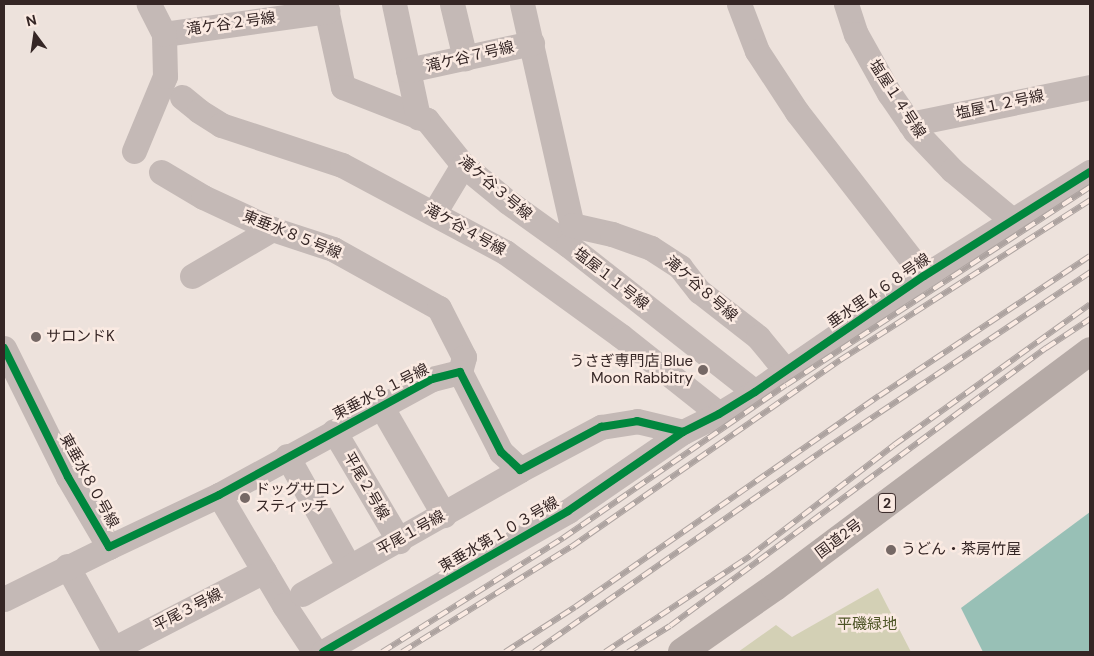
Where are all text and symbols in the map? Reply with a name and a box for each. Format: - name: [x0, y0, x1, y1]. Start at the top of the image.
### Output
- street label: 滝ケ谷２号線: [185, 9, 277, 39]
- north arrow: [10, 10, 60, 60]
- text: N: [24, 10, 39, 30]
- street label: 滝ケ谷７号線: [424, 38, 516, 76]
- street label: 塩屋１４号線: [865, 56, 929, 142]
- street label: 塩屋１２号線: [954, 87, 1046, 123]
- street label: 滝ケ谷３号線: [455, 152, 535, 224]
- street label: 滝ケ谷４号線: [421, 200, 509, 260]
- street label: 東垂水８５号線: [240, 207, 344, 263]
- street label: 塩屋１１号線: [570, 244, 652, 314]
- street label: 垂水里４６８号線: [824, 250, 934, 332]
- street label: 滝ケ谷８号線: [661, 253, 741, 325]
- place label: サロンドK: [46, 328, 115, 346]
- marker: サロンドK: [30, 331, 42, 343]
- place label: うさぎ専門店 Blue Moon Rabbitry: [570, 352, 693, 387]
- street label: 東垂水８１号線: [330, 360, 432, 424]
- marker: うさぎ専門店 Blue Moon Rabbitry: [697, 364, 709, 376]
- street label: 東垂水８０号線: [56, 431, 122, 531]
- street label: 平尾２号線: [339, 449, 393, 523]
- place label: ドッグサロン スティッチ: [255, 480, 345, 515]
- marker: ドッグサロン スティッチ: [239, 492, 251, 504]
- road number: 2: [877, 492, 897, 514]
- street label: 東垂水第１０３号線: [436, 493, 562, 577]
- street label: 平尾１号線: [374, 507, 448, 559]
- street label: 国道2号: [812, 516, 866, 562]
- place label: うどん・茶房竹屋: [901, 541, 1021, 559]
- marker: うどん・茶房竹屋: [885, 544, 897, 556]
- street label: 平尾３号線: [151, 585, 225, 635]
- park label: 平磯緑地: [837, 616, 897, 634]

